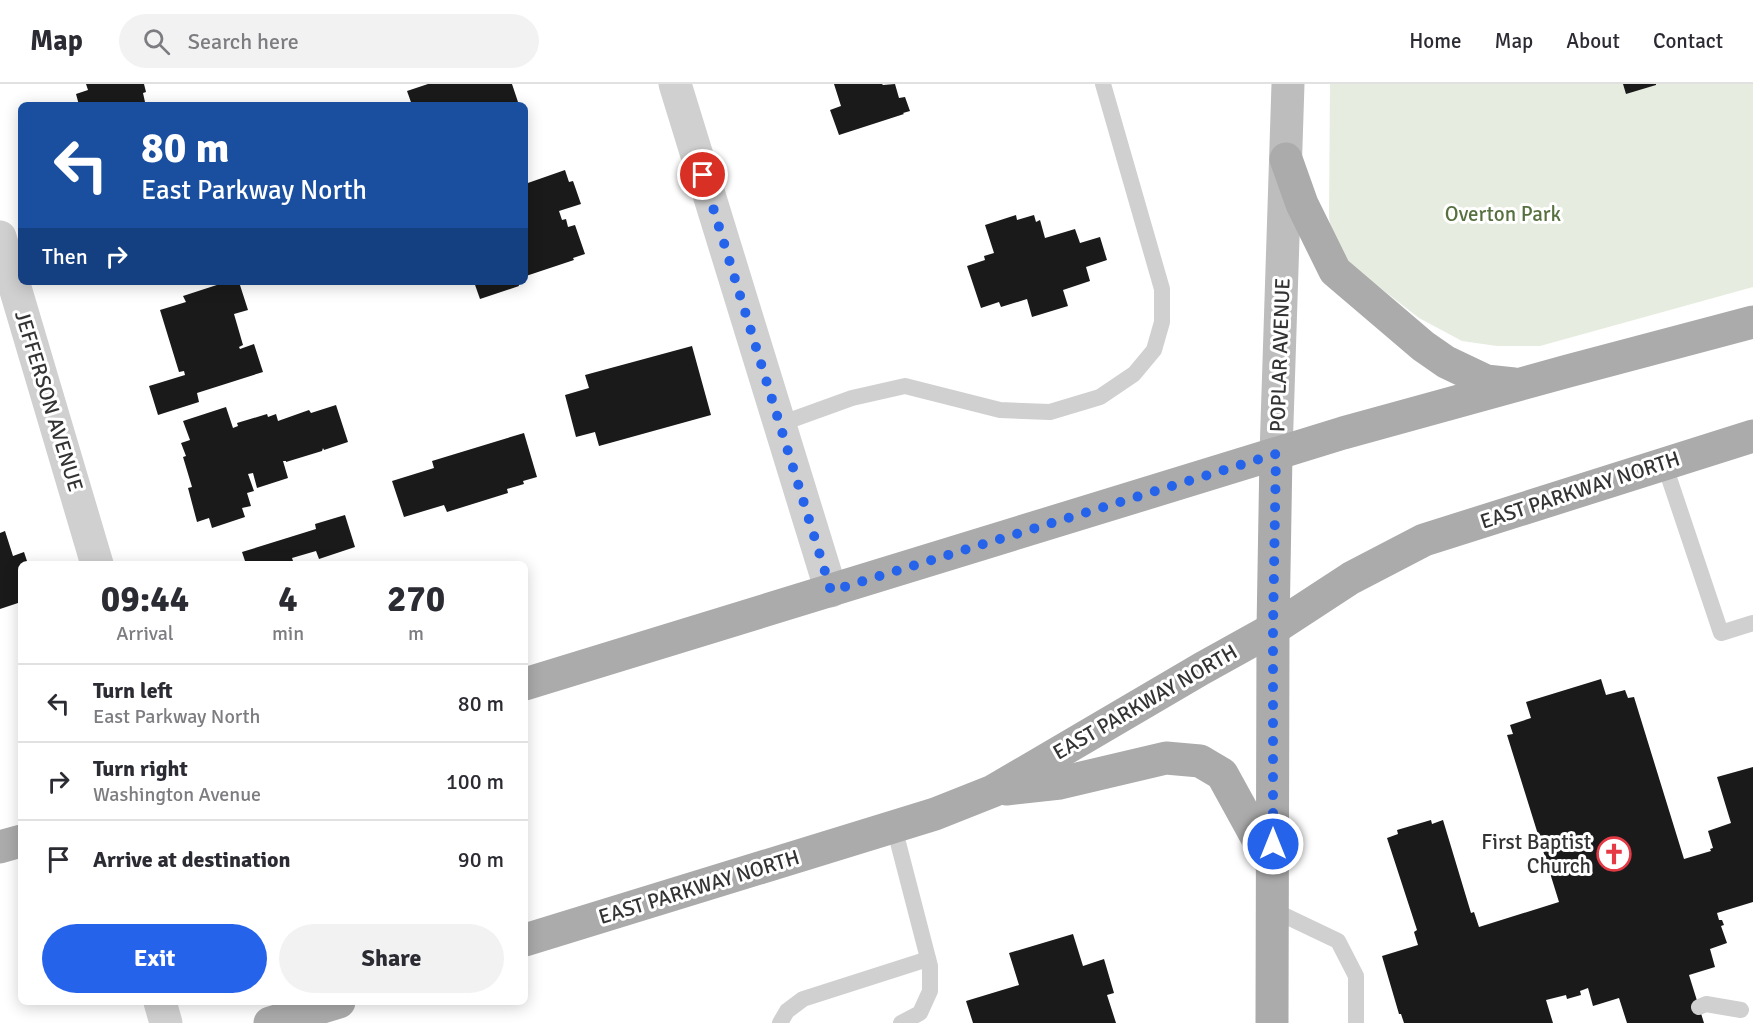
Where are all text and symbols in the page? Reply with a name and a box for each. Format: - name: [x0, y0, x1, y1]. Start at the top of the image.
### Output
- search box: [119, 14, 539, 68]
- text: Map: [30, 24, 83, 58]
- icon: search: [140, 25, 173, 58]
- text: Search here: [188, 28, 299, 55]
- text: Home: [1409, 28, 1462, 54]
- text: Map: [1495, 28, 1533, 54]
- text: About: [1566, 28, 1620, 54]
- text: Contact: [1653, 28, 1723, 54]
- text: 80 m: [141, 123, 230, 174]
- icon: left: [42, 126, 120, 204]
- pin: [677, 149, 728, 200]
- icon: arrive: [686, 158, 719, 191]
- text: East Parkway North: [141, 174, 367, 207]
- park label: Overton Park: [1445, 201, 1562, 227]
- icon: right: [100, 240, 133, 273]
- text: Then: [42, 243, 88, 270]
- street label: POPLAR AVENUE: [1264, 277, 1296, 433]
- street label: JEFFERSON AVENUE: [9, 307, 89, 495]
- street label: EAST PARKWAY NORTH: [1477, 445, 1683, 535]
- text: 09:44: [101, 577, 189, 622]
- text: 4: [278, 577, 298, 622]
- text: 270: [387, 577, 445, 622]
- text: Arrival: [116, 621, 174, 646]
- text: min: [272, 621, 304, 646]
- text: m: [408, 621, 424, 646]
- street label: EAST PARKWAY NORTH: [1048, 639, 1242, 765]
- text: Turn left: [93, 677, 173, 704]
- icon: left: [42, 687, 75, 720]
- text: 80 m: [458, 690, 504, 717]
- text: East Parkway North: [93, 704, 260, 729]
- text: Turn right: [93, 755, 188, 782]
- icon: right: [42, 765, 75, 798]
- text: 100 m: [446, 768, 504, 795]
- text: Washington Avenue: [93, 782, 261, 807]
- position arrow: [1241, 812, 1305, 876]
- place label: First Baptist Church: [1481, 829, 1591, 879]
- church icon: First Baptist Church: [1596, 836, 1632, 872]
- icon: arrive: [42, 843, 75, 876]
- street label: EAST PARKWAY NORTH: [595, 844, 803, 930]
- text: Arrive at destination: [93, 846, 290, 873]
- text: 90 m: [458, 846, 504, 873]
- button: Exit: [42, 924, 267, 993]
- button: Share: [279, 924, 504, 993]

